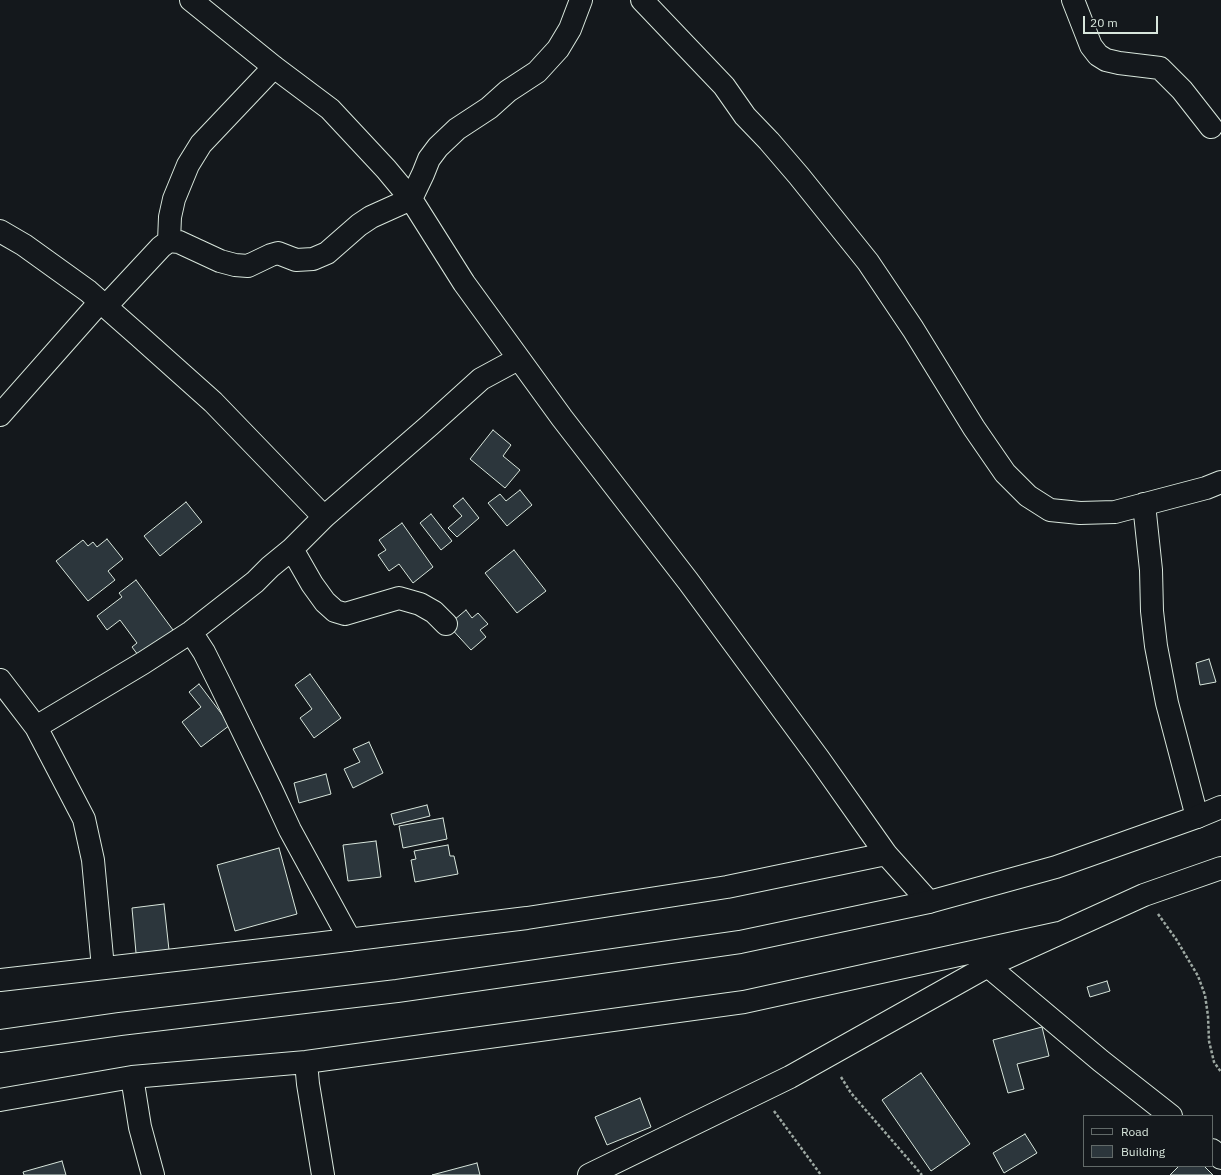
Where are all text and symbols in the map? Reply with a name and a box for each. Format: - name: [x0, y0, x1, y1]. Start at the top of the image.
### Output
- scale bar: [1085, 8, 1160, 34]
- text: 20 m: [1090, 15, 1118, 30]
- legend: [1083, 1115, 1213, 1167]
- text: Road: [1121, 1124, 1149, 1139]
- text: Building: [1121, 1144, 1165, 1159]

